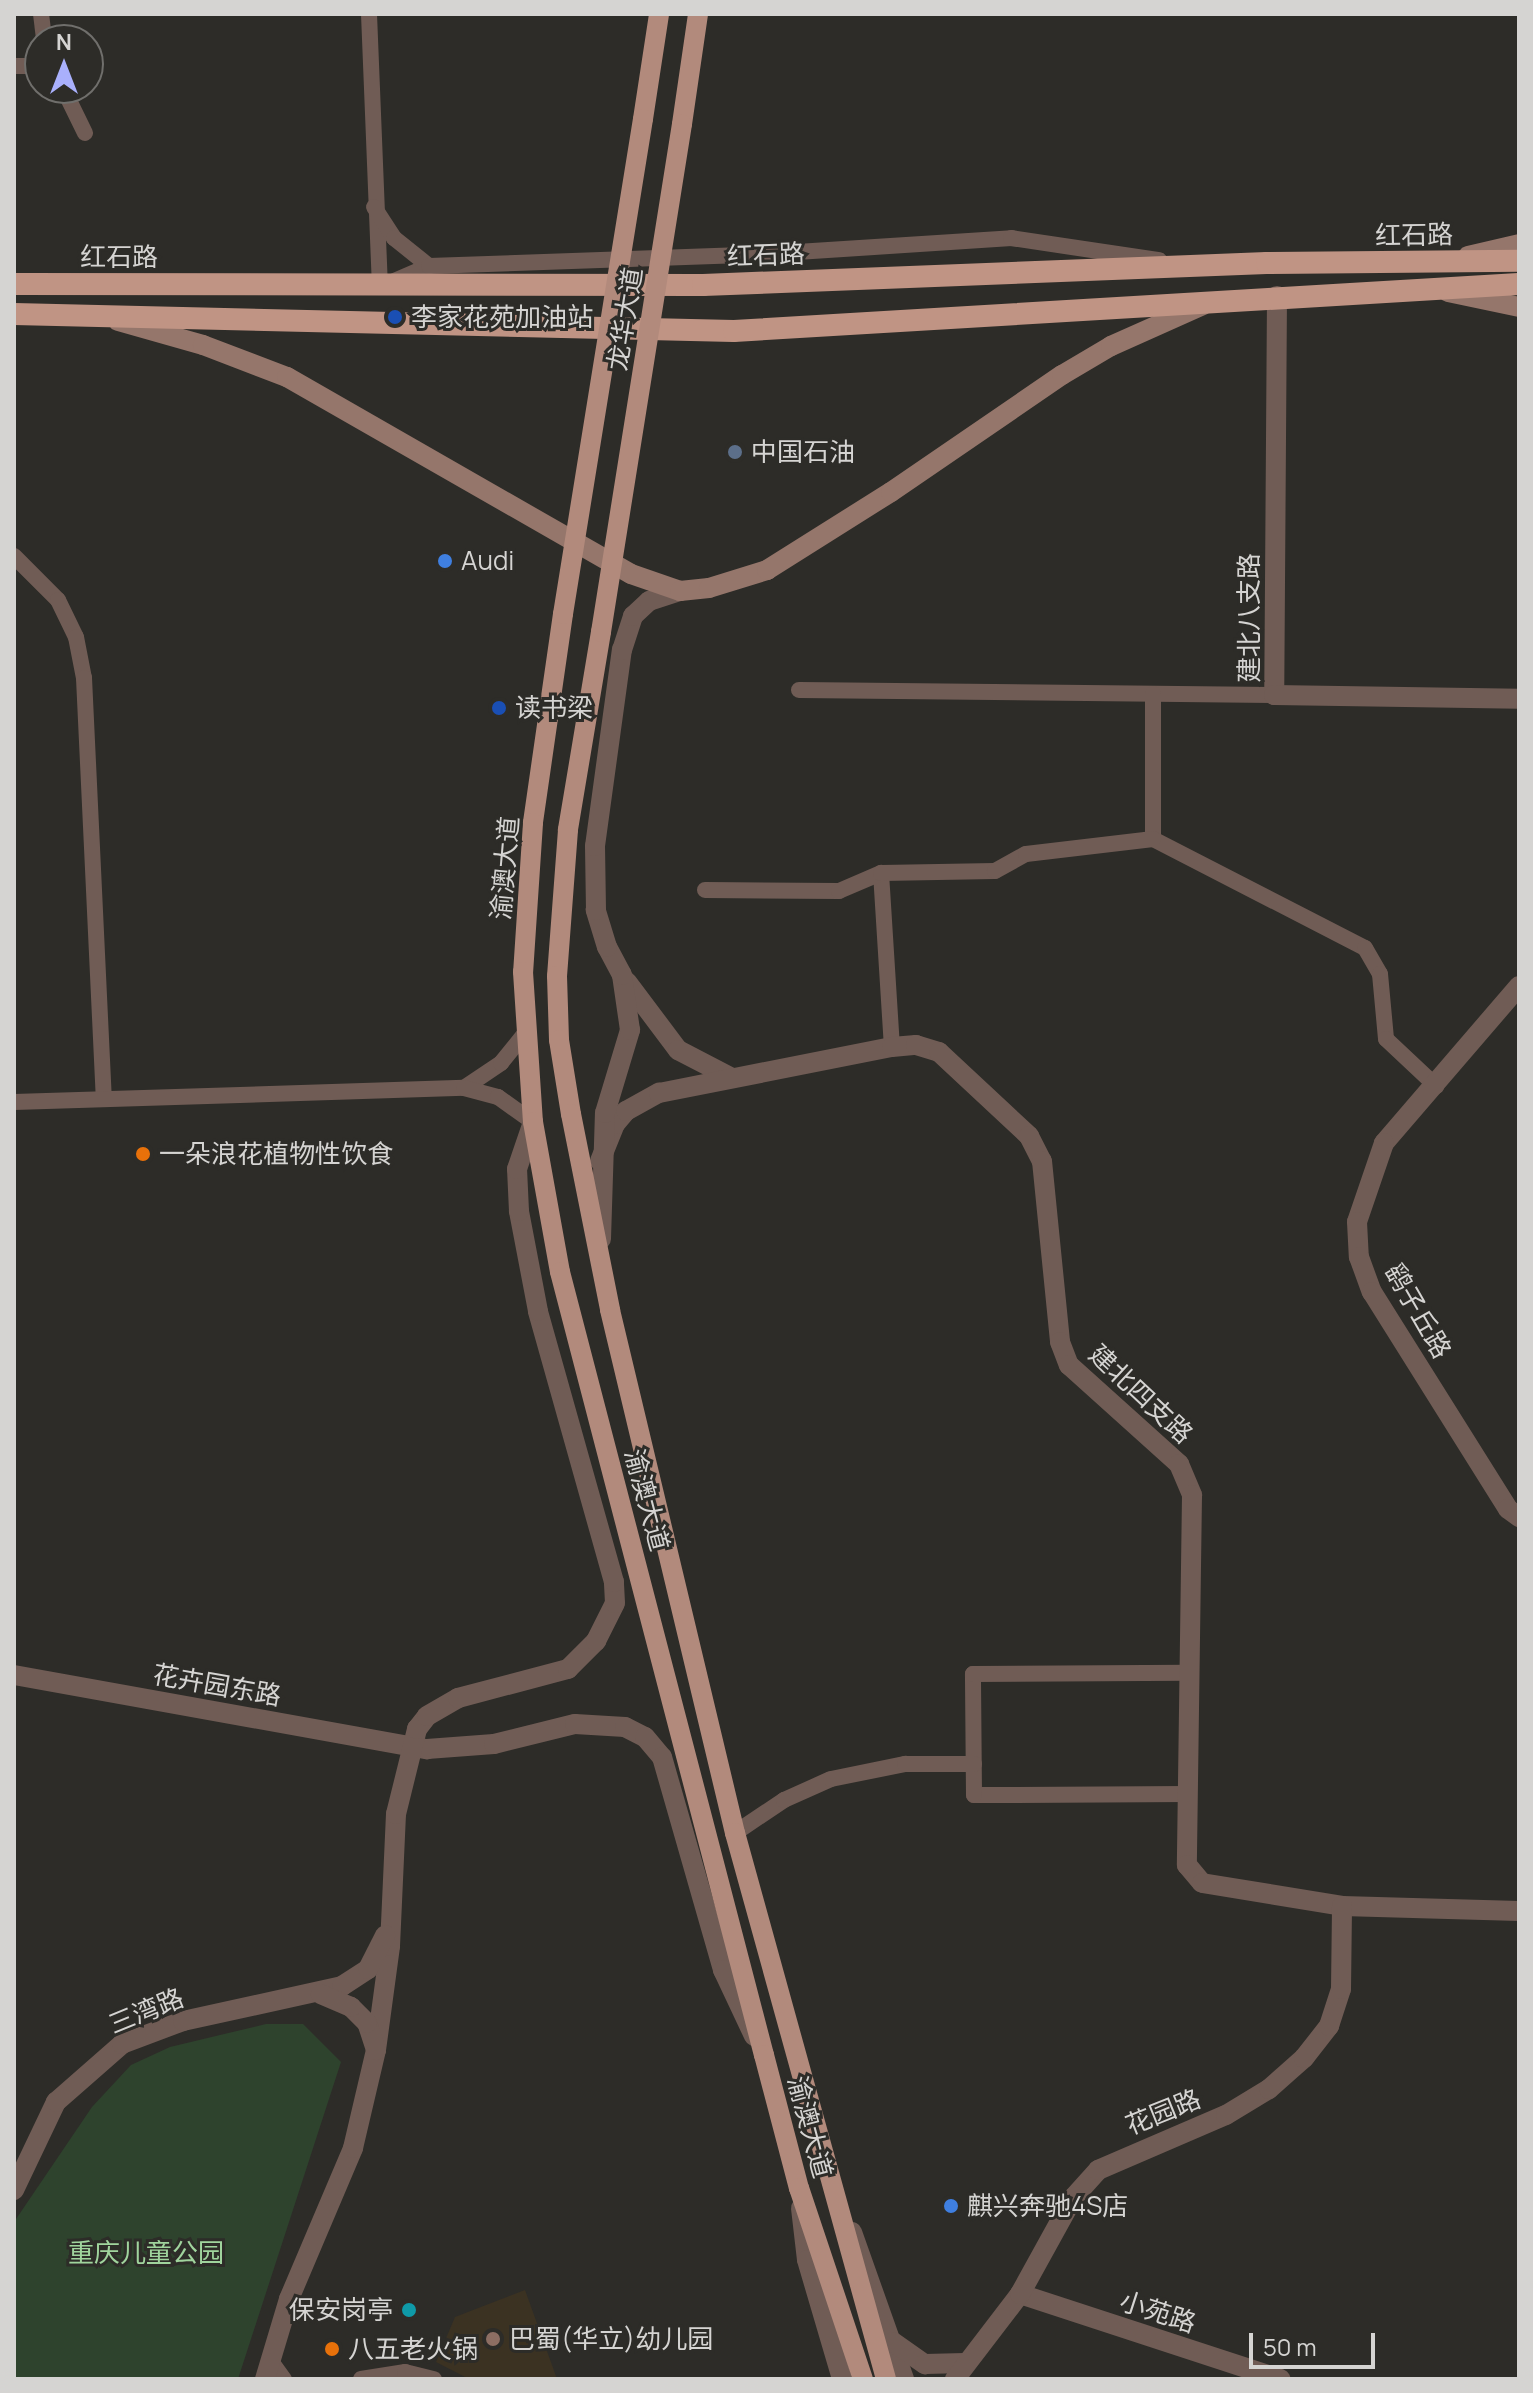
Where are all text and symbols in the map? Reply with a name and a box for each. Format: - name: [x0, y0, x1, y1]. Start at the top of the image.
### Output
- north arrow: [24, 24, 104, 104]
- text: N: [56, 27, 72, 57]
- street label: 红石路: [1375, 219, 1453, 251]
- street label: 红石路: [726, 238, 806, 272]
- street label: 红石路: [80, 241, 158, 273]
- street label: 龙华大道: [601, 265, 649, 373]
- place label: 李家花苑加油站: [411, 301, 593, 333]
- marker: 李家花苑加油站: [386, 308, 404, 326]
- place label: 中国石油: [751, 436, 855, 468]
- marker: 中国石油: [726, 443, 744, 461]
- place label: Audi: [461, 545, 514, 577]
- marker: Audi: [436, 552, 454, 570]
- street label: 建北八支路: [1233, 553, 1265, 683]
- place label: 读书梁: [515, 692, 593, 724]
- marker: 读书梁: [490, 699, 508, 717]
- street label: 渝澳大道: [485, 815, 525, 921]
- place label: 一朵浪花植物性饮食: [159, 1138, 393, 1170]
- marker: 一朵浪花植物性饮食: [134, 1145, 152, 1163]
- street label: 鹞子丘路: [1378, 1258, 1458, 1364]
- street label: 建北四支路: [1083, 1338, 1199, 1450]
- street label: 渝澳大道: [618, 1446, 676, 1554]
- street label: 花卉园东路: [150, 1658, 284, 1712]
- street label: 三湾路: [104, 1982, 188, 2040]
- street label: 渝澳大道: [781, 2073, 839, 2181]
- street label: 花园路: [1121, 2083, 1205, 2141]
- place label: 麒兴奔驰4S店: [967, 2190, 1128, 2222]
- marker: 麒兴奔驰4S店: [942, 2197, 960, 2215]
- park label: 重庆儿童公园: [68, 2237, 224, 2269]
- street label: 小苑路: [1116, 2285, 1200, 2339]
- place label: 保安岗亭: [289, 2294, 393, 2326]
- marker: 保安岗亭: [400, 2301, 418, 2319]
- scale bar: [1253, 2317, 1379, 2367]
- place label: 巴蜀(华立)幼儿园: [509, 2323, 713, 2355]
- marker: 巴蜀(华立)幼儿园: [484, 2330, 502, 2348]
- text: 50 m: [1263, 2330, 1317, 2363]
- place label: 八五老火锅: [348, 2333, 478, 2365]
- marker: 八五老火锅: [323, 2340, 341, 2358]

